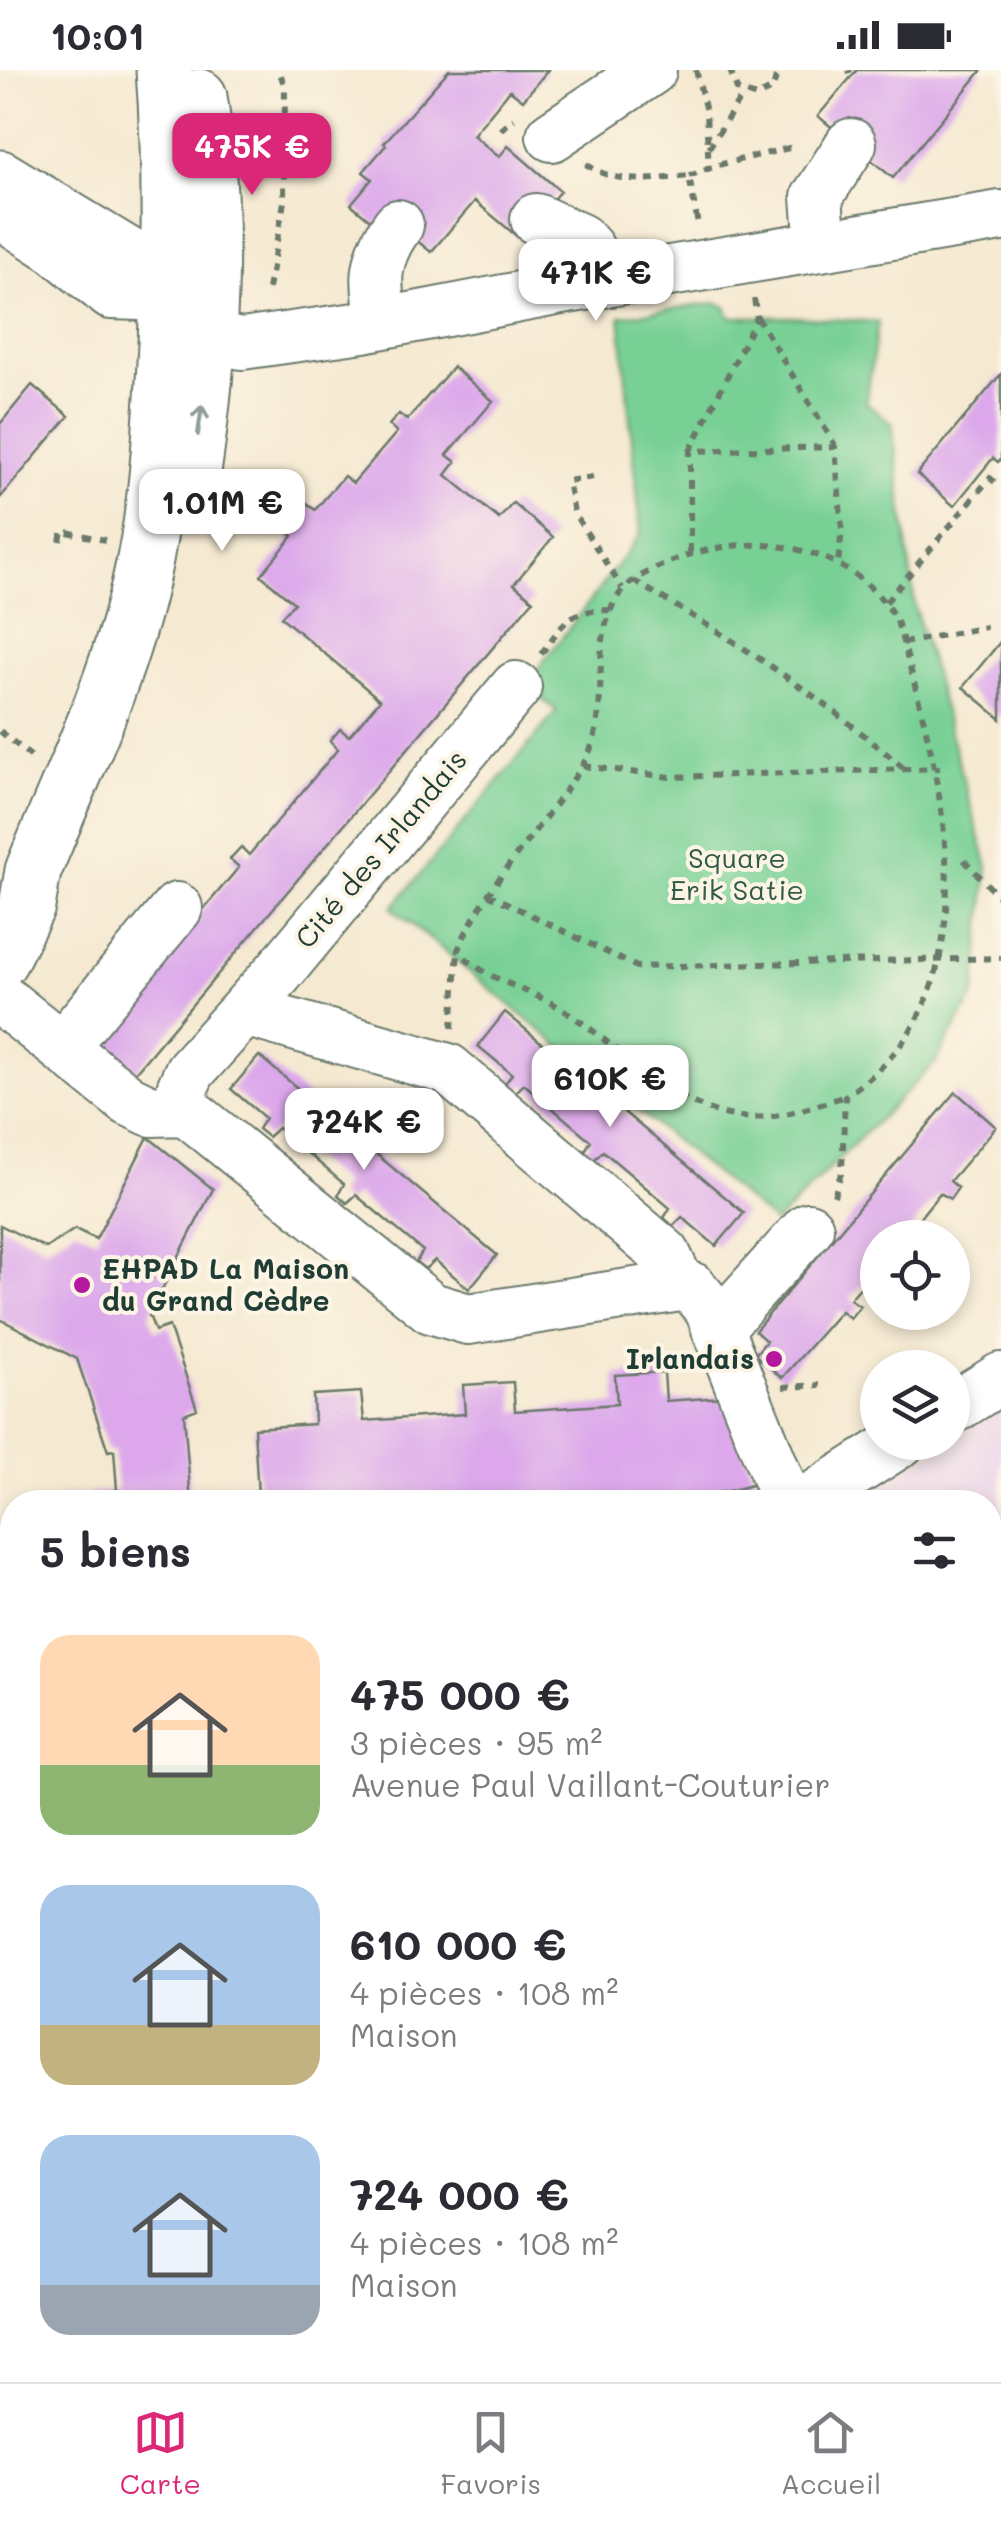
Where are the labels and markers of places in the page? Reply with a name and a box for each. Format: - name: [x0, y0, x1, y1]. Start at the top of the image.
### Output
- pin: 475K €: [171, 113, 333, 198]
- pin: 471K €: [515, 239, 677, 324]
- pin: 1.01M €: [130, 469, 314, 554]
- pin: 610K €: [529, 1045, 691, 1130]
- pin: 724K €: [283, 1088, 445, 1173]
- place label: EHPAD La Maison du Grand Cèdre: [102, 1250, 349, 1318]
- marker: EHPAD La Maison du Grand Cèdre: [71, 1274, 93, 1296]
- place label: Irlandais: [626, 1340, 754, 1376]
- marker: Irlandais: [763, 1348, 785, 1370]

